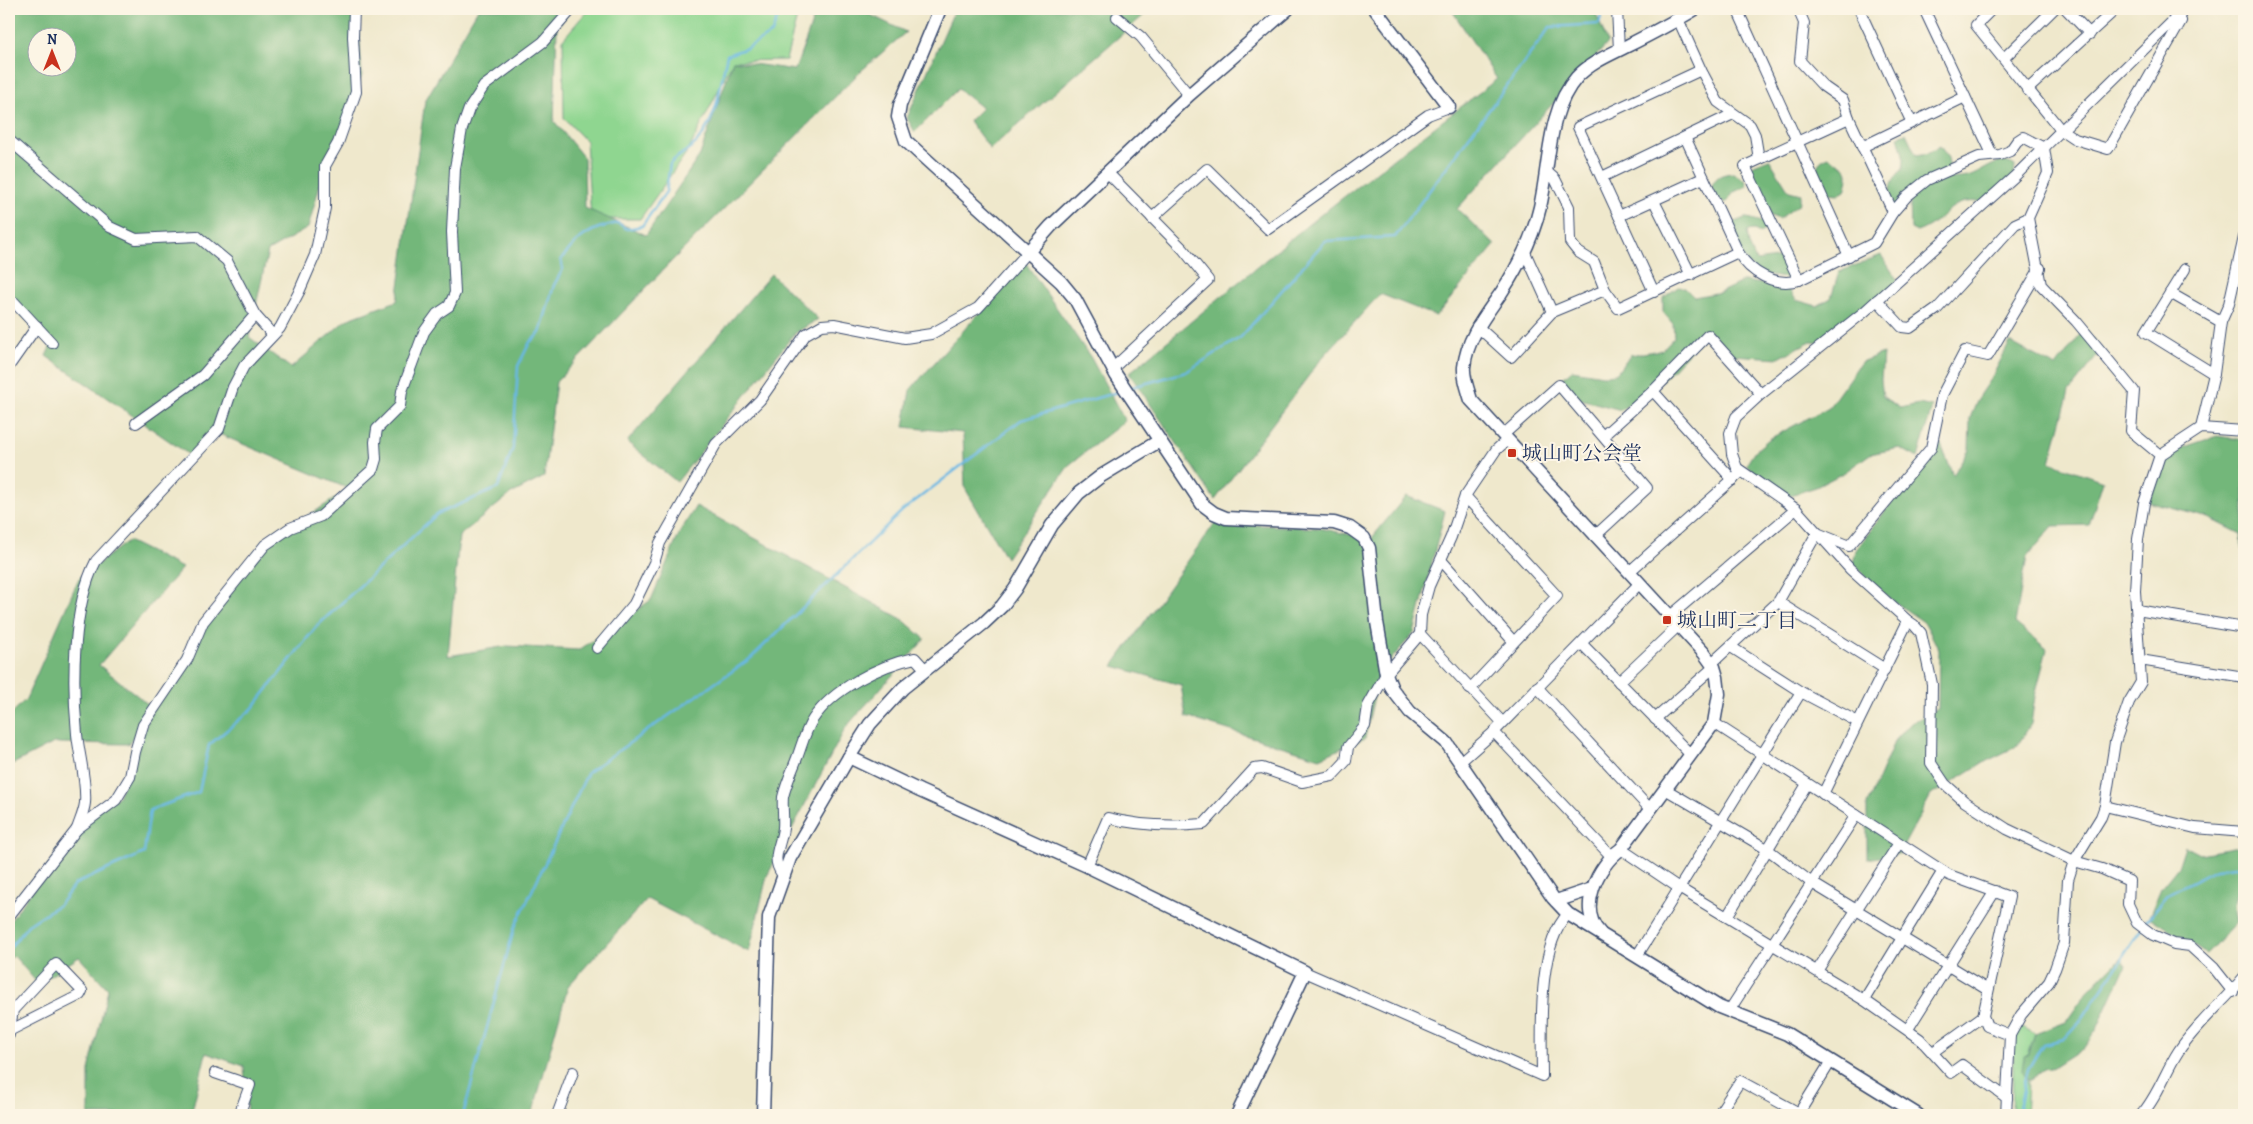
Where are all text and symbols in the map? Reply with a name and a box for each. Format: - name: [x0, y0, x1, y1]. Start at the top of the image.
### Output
- north arrow: [28, 28, 78, 78]
- text: N: [47, 30, 57, 49]
- place label: 城山町公会堂: [1522, 440, 1642, 467]
- marker: 城山町公会堂: [1506, 447, 1518, 459]
- place label: 城山町二丁目: [1677, 607, 1797, 634]
- marker: 城山町二丁目: [1661, 614, 1673, 626]

